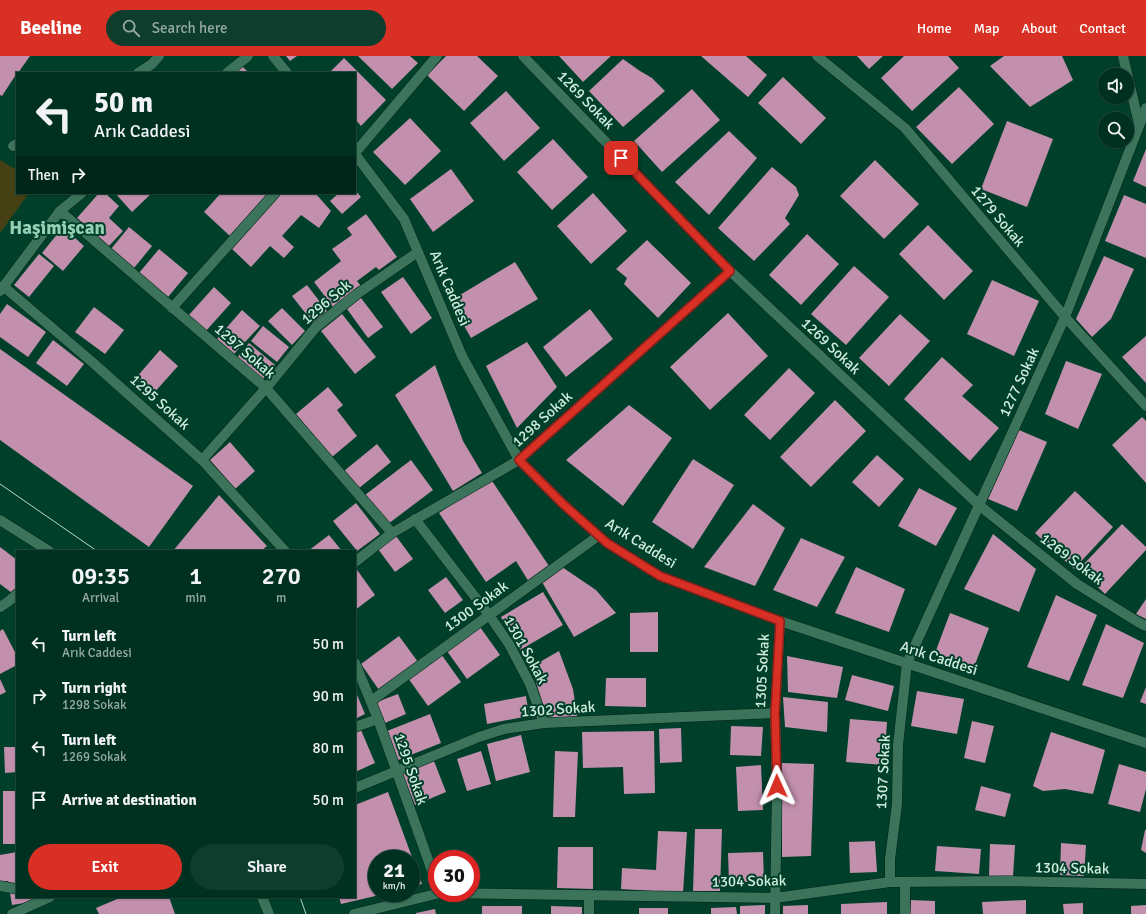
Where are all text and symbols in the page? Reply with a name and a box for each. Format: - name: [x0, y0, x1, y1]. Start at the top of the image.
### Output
- search box: [106, 10, 386, 46]
- text: Beeline: [20, 16, 82, 40]
- icon: search: [120, 17, 142, 39]
- text: Search here: [152, 19, 227, 37]
- text: Home: [917, 20, 952, 37]
- text: Map: [974, 20, 999, 37]
- text: About: [1021, 20, 1057, 37]
- text: Contact: [1079, 20, 1126, 37]
- street label: 1269 Sokak: [554, 67, 619, 133]
- map controls: [1098, 68, 1134, 148]
- button: sound: [1098, 68, 1134, 104]
- text: 50 m: [94, 86, 153, 120]
- icon: left: [28, 88, 80, 140]
- button: search: [1098, 112, 1134, 148]
- text: Arık Caddesi: [94, 120, 190, 142]
- pin: [604, 141, 638, 175]
- icon: arrive: [610, 147, 632, 169]
- icon: right: [67, 164, 89, 186]
- text: Then: [28, 166, 59, 184]
- street label: 1279 Sokak: [967, 182, 1029, 251]
- district label: Haşimişcan: [9, 216, 105, 240]
- street label: Arık Caddesi: [426, 247, 474, 329]
- street label: 1296 Sok: [297, 276, 355, 328]
- street label: 1269 Sokak: [798, 314, 865, 378]
- street label: 1297 Sokak: [211, 320, 279, 383]
- street label: 1277 Sokak: [995, 344, 1043, 420]
- street label: 1295 Sokak: [126, 370, 194, 434]
- street label: 1298 Sokak: [508, 387, 576, 451]
- street label: Arık Caddesi: [602, 514, 680, 572]
- street label: 1269 Sokak: [1037, 529, 1108, 589]
- text: 09:35: [71, 561, 130, 591]
- text: 1: [189, 561, 202, 591]
- text: 270: [262, 561, 301, 591]
- street label: 1300 Sokak: [441, 577, 512, 635]
- text: Arrival: [82, 590, 119, 606]
- text: min: [185, 590, 206, 606]
- text: m: [276, 590, 286, 606]
- street label: 1301 Sokak: [500, 613, 552, 687]
- text: Turn left: [62, 627, 116, 645]
- icon: left: [28, 633, 50, 655]
- street label: 1305 Sokak: [751, 633, 773, 709]
- text: 50 m: [313, 635, 344, 653]
- street label: Arık Caddesi: [898, 637, 980, 679]
- text: Arık Caddesi: [62, 645, 132, 661]
- text: Turn right: [62, 679, 127, 697]
- icon: right: [28, 685, 50, 707]
- text: 90 m: [313, 687, 344, 705]
- text: 1298 Sokak: [62, 697, 127, 713]
- street label: 1302 Sokak: [520, 697, 596, 721]
- text: Turn left: [62, 731, 116, 749]
- street label: 1295 Sokak: [390, 731, 432, 808]
- street label: 1307 Sokak: [872, 734, 894, 810]
- icon: left: [28, 737, 50, 759]
- text: 80 m: [313, 739, 344, 757]
- text: 1269 Sokak: [62, 749, 127, 765]
- position arrow: [756, 765, 798, 807]
- icon: arrive: [28, 789, 50, 811]
- text: Arrive at destination: [62, 791, 197, 809]
- text: 50 m: [313, 791, 344, 809]
- button: Exit: [28, 844, 182, 890]
- button: Share: [190, 844, 344, 890]
- speed limit sign: 30: [428, 850, 480, 902]
- text: 21: [383, 858, 405, 883]
- street label: 1304 Sokak: [1035, 858, 1110, 878]
- street label: 1304 Sokak: [712, 871, 787, 891]
- text: km/h: [383, 880, 405, 892]

